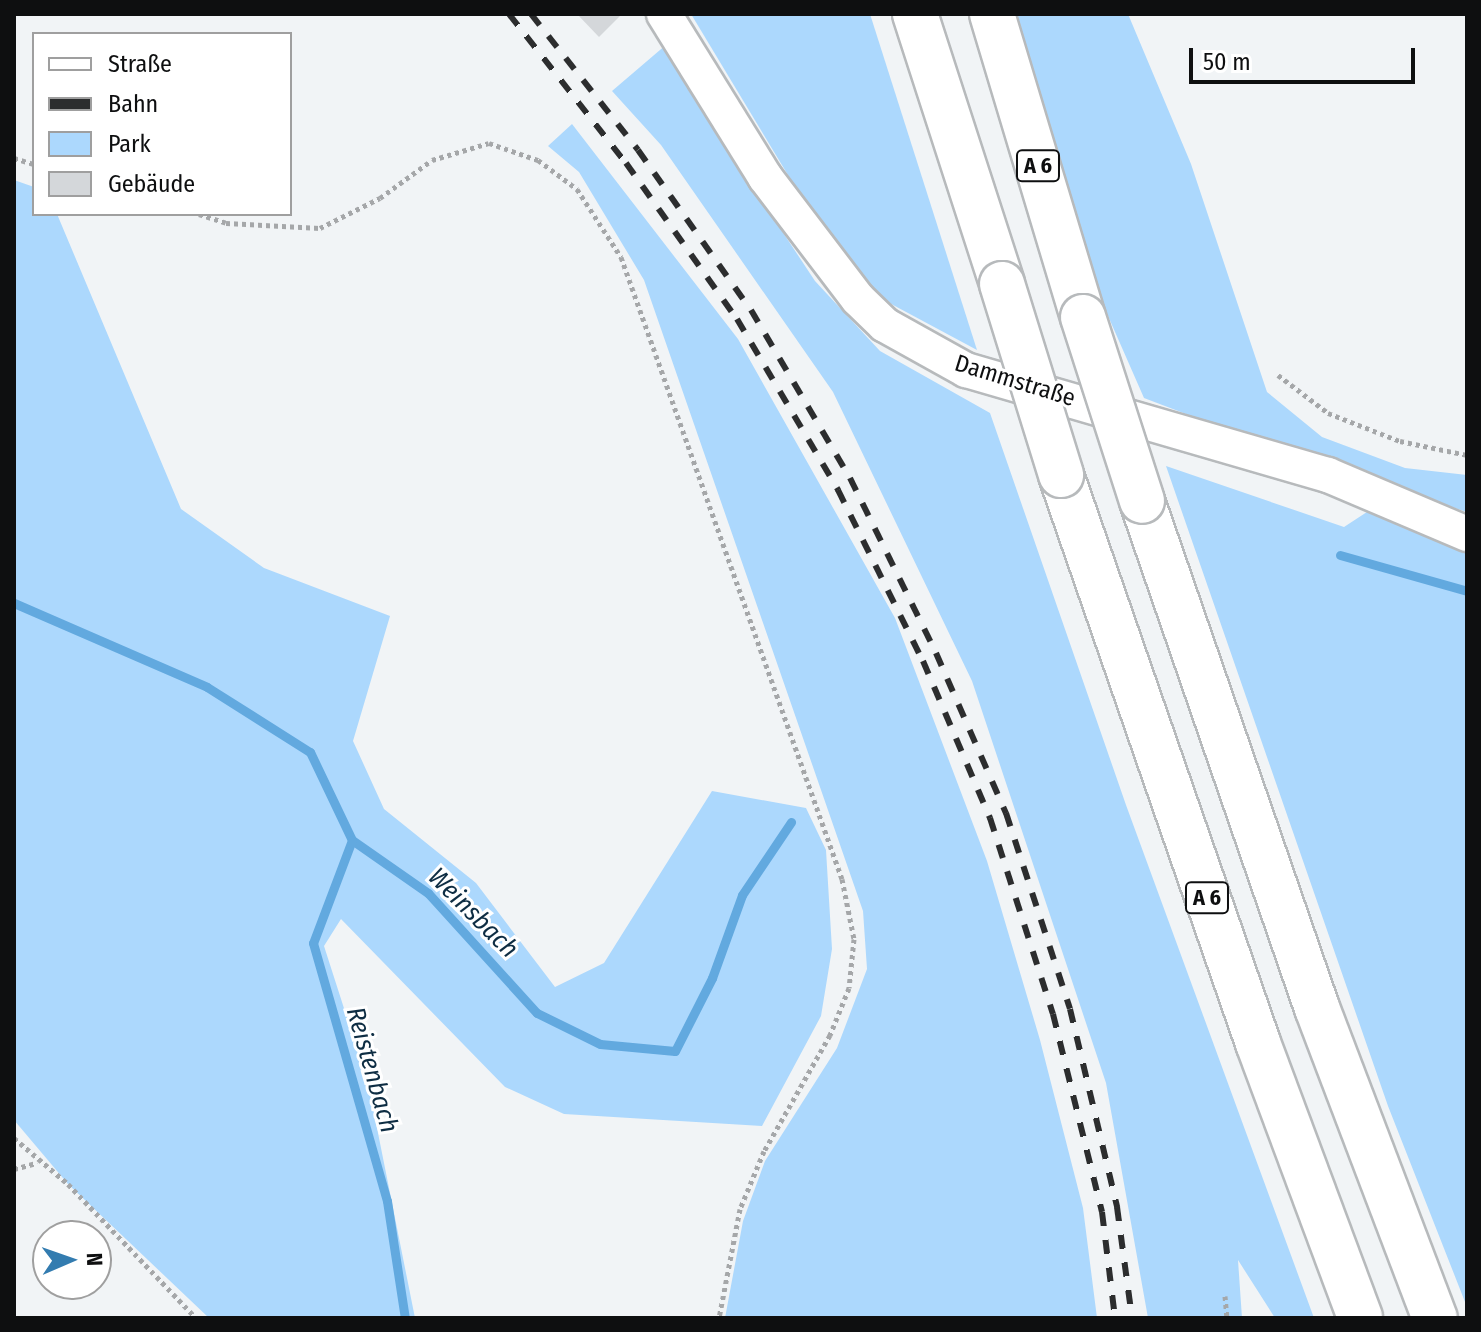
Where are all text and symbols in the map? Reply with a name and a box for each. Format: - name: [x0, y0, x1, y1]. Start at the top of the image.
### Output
- legend: [32, 32, 292, 216]
- scale bar: [1193, 32, 1419, 82]
- text: 50 m: [1203, 48, 1251, 76]
- text: Straße: [108, 50, 172, 78]
- text: Bahn: [108, 90, 158, 118]
- text: Park: [108, 130, 151, 158]
- road number: A 6: [1014, 148, 1062, 184]
- text: Gebäude: [108, 170, 195, 198]
- street label: Dammstraße: [951, 349, 1079, 413]
- water label: Weinsbach: [422, 862, 524, 964]
- road number: A 6: [1183, 880, 1231, 916]
- water label: Reistenbach: [339, 1004, 405, 1136]
- north arrow: [32, 1220, 112, 1300]
- text: N: [81, 1252, 108, 1266]

